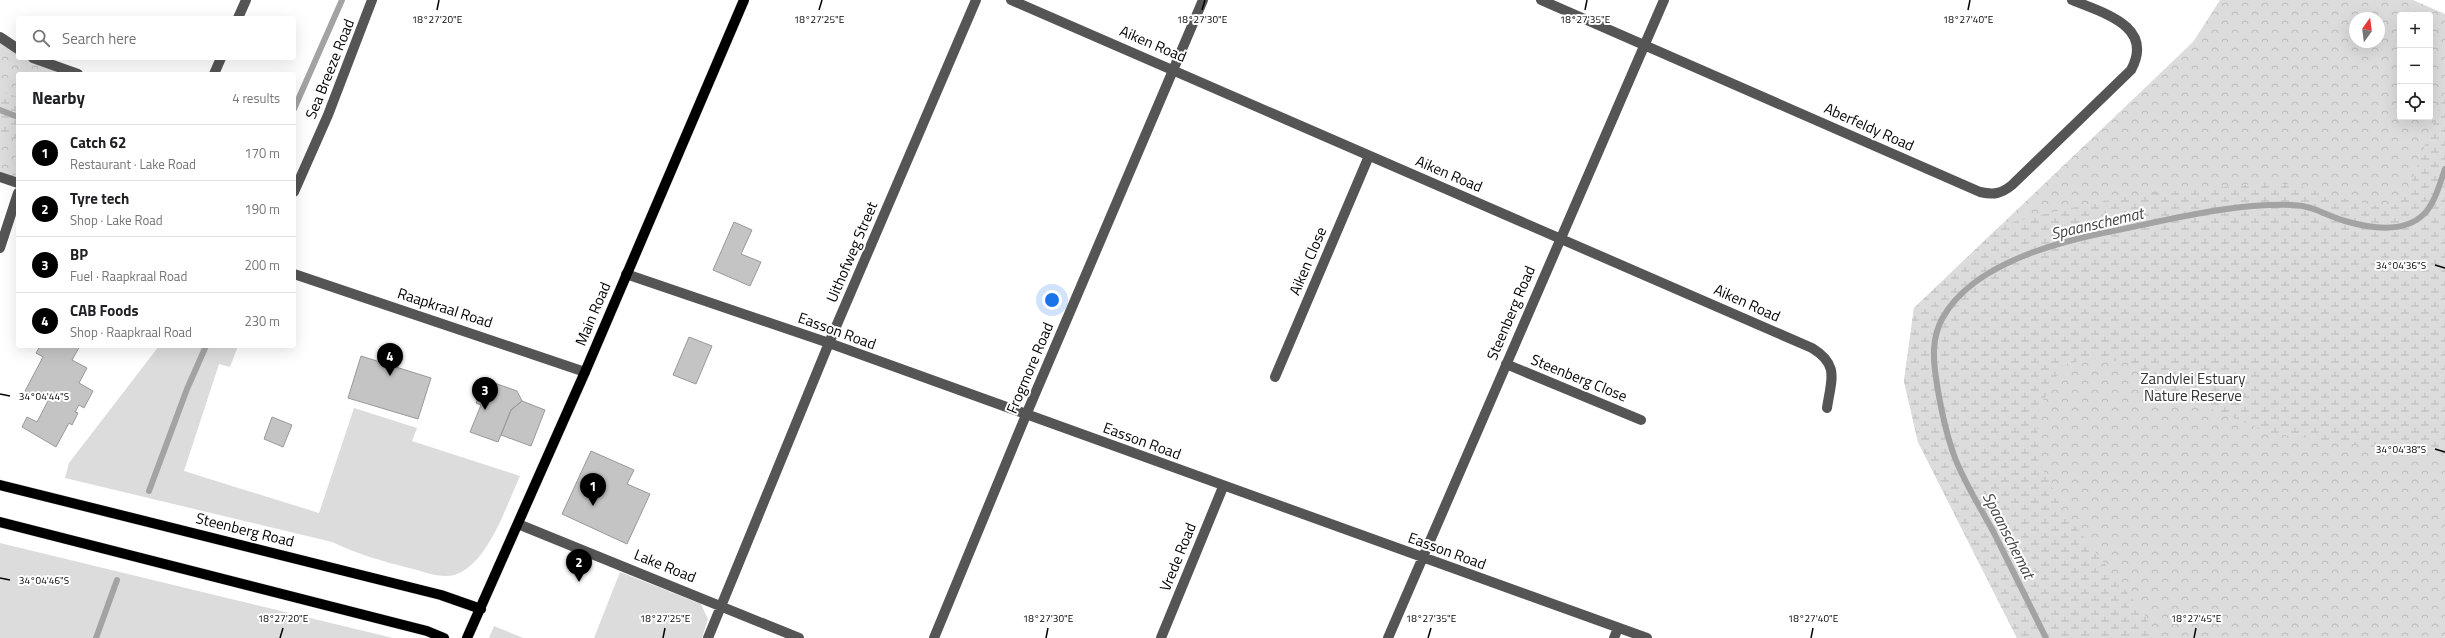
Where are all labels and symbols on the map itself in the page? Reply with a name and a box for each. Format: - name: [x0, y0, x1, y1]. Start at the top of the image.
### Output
- text: 18°27'20"E: [412, 12, 463, 27]
- text: 18°27'25"E: [794, 12, 845, 27]
- text: 18°27'30"E: [1177, 12, 1228, 27]
- text: 18°27'35"E: [1560, 12, 1611, 27]
- text: 18°27'40"E: [1943, 12, 1994, 27]
- north arrow: [2349, 12, 2385, 48]
- street label: Sea Breeze Road: [299, 15, 360, 122]
- street label: Aiken Road: [1116, 19, 1190, 68]
- street label: Aberfeldy Road: [1820, 96, 1918, 157]
- street label: Aiken Road: [1412, 149, 1486, 198]
- street label: Uithofweg Street: [820, 197, 883, 306]
- water label: Spaanschemat: [2048, 200, 2147, 245]
- street label: Aiken Close: [1283, 223, 1332, 299]
- text: 34°04'36"S: [2376, 258, 2426, 273]
- street label: Steenberg Road: [1480, 262, 1541, 364]
- street label: Main Road: [569, 278, 616, 349]
- street label: Aiken Road: [1710, 278, 1784, 327]
- street label: Raapkraal Road: [395, 281, 496, 334]
- your location: [1042, 290, 1062, 310]
- street label: Easson Road: [795, 306, 879, 355]
- street label: Frogmore Road: [1000, 319, 1059, 417]
- pin: 4: [377, 343, 403, 376]
- street label: Steenberg Close: [1528, 348, 1631, 407]
- park label: Zandvlei Estuary Nature Reserve: [2141, 367, 2245, 407]
- pin: 3: [472, 377, 498, 410]
- text: 34°04'44"S: [19, 389, 69, 404]
- street label: Easson Road: [1100, 416, 1184, 465]
- text: 34°04'38"S: [2376, 442, 2426, 457]
- pin: 1: [580, 473, 606, 506]
- water label: Spaanschemat: [1977, 488, 2042, 584]
- street label: Steenberg Road: [194, 506, 297, 553]
- street label: Vrede Road: [1153, 519, 1202, 595]
- street label: Easson Road: [1405, 526, 1489, 575]
- street label: Lake Road: [631, 543, 700, 588]
- pin: 2: [566, 549, 592, 582]
- text: 34°04'46"S: [19, 573, 69, 588]
- text: 18°27'20"E: [258, 611, 309, 626]
- text: 18°27'25"E: [640, 611, 691, 626]
- text: 18°27'30"E: [1023, 611, 1074, 626]
- text: 18°27'35"E: [1406, 611, 1457, 626]
- text: 18°27'40"E: [1788, 611, 1839, 626]
- text: 18°27'45"E: [2171, 611, 2222, 626]

